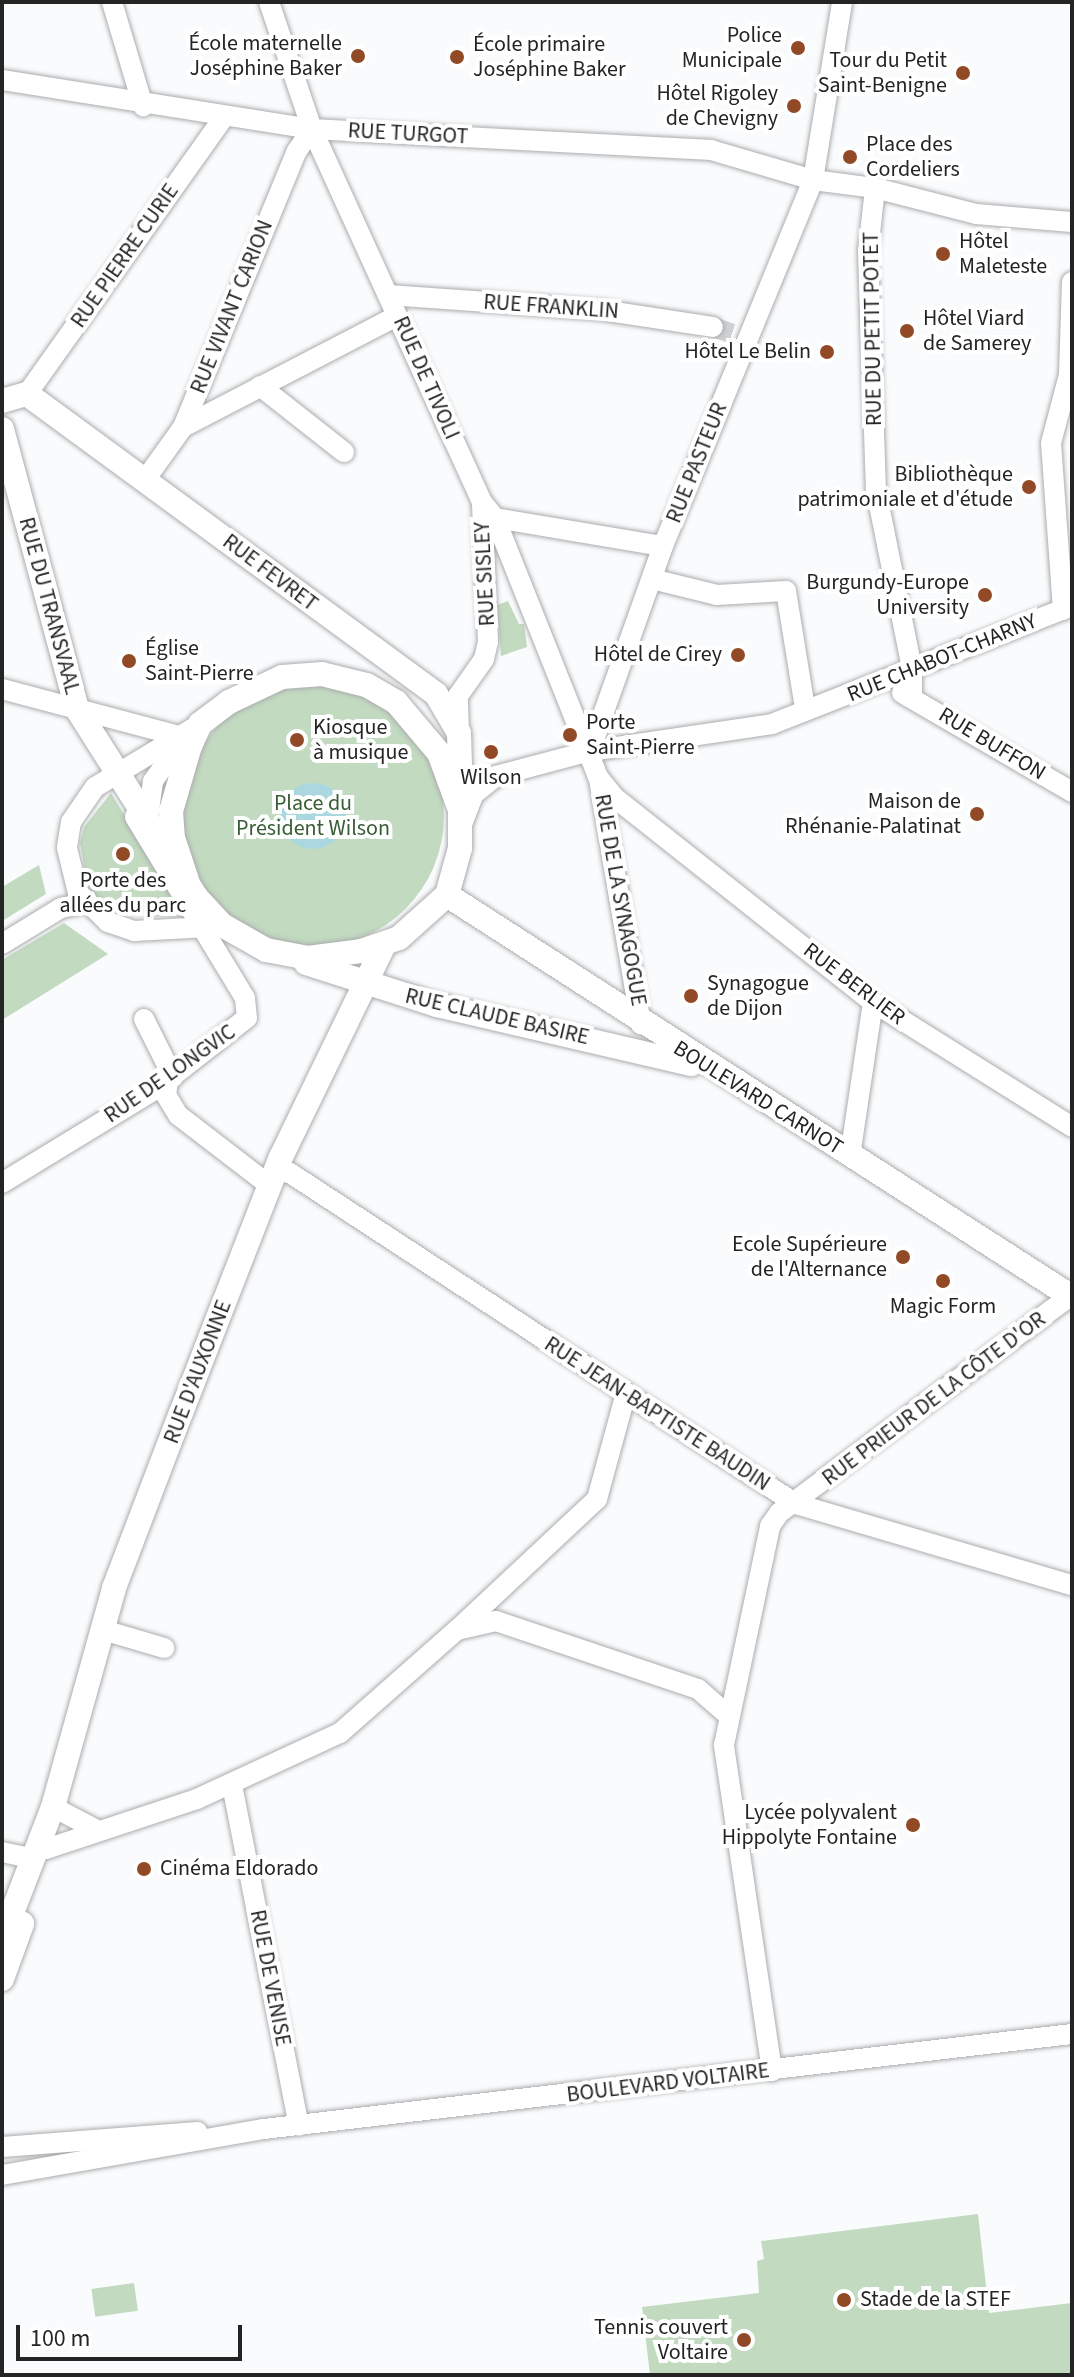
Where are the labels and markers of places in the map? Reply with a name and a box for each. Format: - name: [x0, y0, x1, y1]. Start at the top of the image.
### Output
- place label: Police Municipale: [682, 22, 782, 74]
- place label: École maternelle Joséphine Baker: [188, 30, 342, 82]
- place label: École primaire Joséphine Baker: [473, 31, 626, 82]
- marker: Police Municipale: [789, 39, 807, 57]
- marker: École maternelle Joséphine Baker: [349, 47, 367, 65]
- place label: Tour du Petit Saint-Benigne: [818, 47, 947, 98]
- marker: École primaire Joséphine Baker: [448, 48, 466, 66]
- marker: Tour du Petit Saint-Benigne: [954, 64, 972, 82]
- place label: Hôtel Rigoley de Chevigny: [657, 80, 778, 132]
- marker: Hôtel Rigoley de Chevigny: [785, 97, 803, 115]
- place label: Place des Cordeliers: [866, 131, 960, 182]
- marker: Place des Cordeliers: [841, 148, 859, 166]
- place label: Hôtel Maleteste: [959, 228, 1047, 280]
- marker: Hôtel Maleteste: [934, 245, 952, 263]
- place label: Hôtel Viard de Samerey: [923, 305, 1031, 356]
- marker: Hôtel Viard de Samerey: [898, 322, 916, 340]
- place label: Hôtel Le Belin: [684, 339, 811, 365]
- marker: Hôtel Le Belin: [818, 343, 836, 361]
- place label: Bibliothèque patrimoniale et d'étude: [797, 461, 1013, 512]
- marker: Bibliothèque patrimoniale et d'étude: [1020, 478, 1038, 496]
- place label: Burgundy-Europe University: [806, 569, 969, 620]
- marker: Burgundy-Europe University: [976, 586, 994, 604]
- place label: Église Saint-Pierre: [145, 635, 254, 686]
- place label: Hôtel de Cirey: [594, 642, 722, 668]
- marker: Hôtel de Cirey: [729, 646, 747, 664]
- marker: Église Saint-Pierre: [120, 652, 138, 670]
- place label: Porte Saint-Pierre: [586, 709, 695, 760]
- place label: Kiosque à musique: [313, 714, 408, 766]
- marker: Porte Saint-Pierre: [561, 726, 579, 744]
- marker: Kiosque à musique: [288, 731, 306, 749]
- marker: Wilson: [482, 743, 500, 761]
- place label: Wilson: [460, 765, 522, 791]
- place label: Maison de Rhénanie-Palatinat: [785, 788, 961, 840]
- marker: Maison de Rhénanie-Palatinat: [968, 805, 986, 823]
- marker: Porte des allées du parc: [114, 845, 132, 863]
- place label: Porte des allées du parc: [60, 867, 186, 918]
- place label: Synagogue de Dijon: [707, 970, 809, 1022]
- marker: Synagogue de Dijon: [682, 987, 700, 1005]
- place label: Ecole Supérieure de l'Alternance: [732, 1231, 887, 1282]
- marker: Ecole Supérieure de l'Alternance: [894, 1248, 912, 1266]
- marker: Magic Form: [934, 1272, 952, 1290]
- place label: Magic Form: [890, 1294, 996, 1320]
- place label: Lycée polyvalent Hippolyte Fontaine: [722, 1799, 897, 1850]
- marker: Lycée polyvalent Hippolyte Fontaine: [904, 1816, 922, 1834]
- place label: Cinéma Eldorado: [160, 1856, 318, 1882]
- marker: Cinéma Eldorado: [135, 1860, 153, 1878]
- place label: Stade de la STEF: [860, 2287, 1011, 2313]
- marker: Stade de la STEF: [835, 2291, 853, 2309]
- place label: Tennis couvert Voltaire: [594, 2314, 728, 2366]
- marker: Tennis couvert Voltaire: [735, 2331, 753, 2349]

